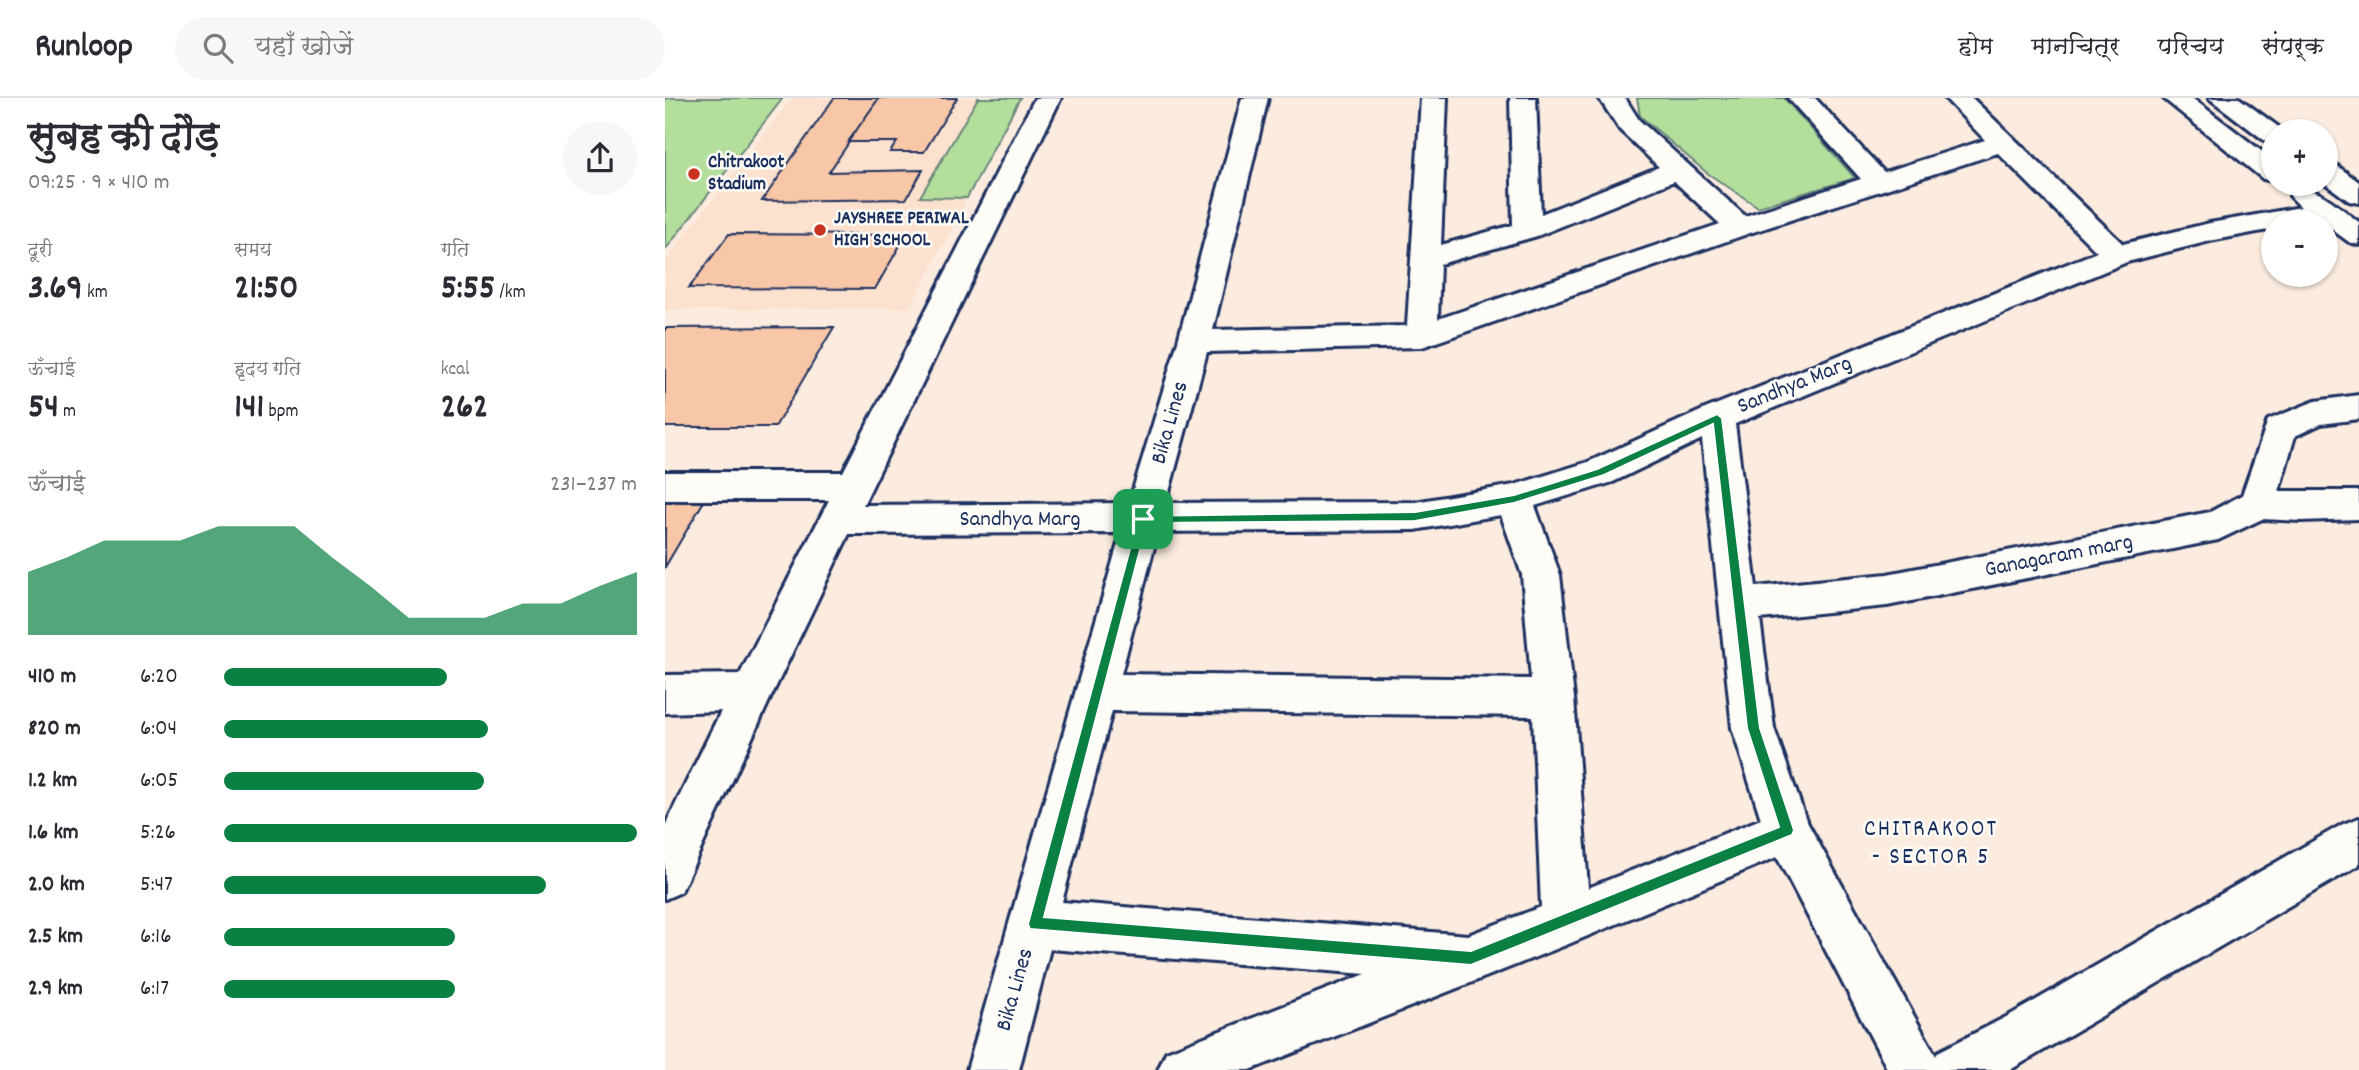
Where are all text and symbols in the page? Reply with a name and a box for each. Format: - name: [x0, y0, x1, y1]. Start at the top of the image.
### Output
- search box: [175, 17, 665, 80]
- text: Runloop: [35, 25, 133, 72]
- icon: search: [199, 29, 237, 67]
- text: यहाँ खोजें: [255, 30, 353, 67]
- text: होम: [1958, 31, 1993, 65]
- text: मानचित्र: [2031, 31, 2120, 65]
- text: परिचय: [2158, 31, 2224, 65]
- text: संपर्क: [2262, 31, 2324, 65]
- text: सुबह की दौड़: [28, 113, 219, 168]
- map controls: [2261, 119, 2338, 287]
- button: +: [2261, 119, 2338, 196]
- button: share: [563, 121, 637, 195]
- place label: Chitrakoot Stadium: [708, 150, 784, 199]
- marker: Chitrakoot Stadium: [686, 166, 702, 182]
- text: 09:25 · 9 × 410 m: [28, 167, 170, 200]
- place label: JAYSHREE PERIWAL HIGH SCHOOL: [834, 206, 969, 255]
- button: −: [2261, 210, 2338, 287]
- marker: JAYSHREE PERIWAL HIGH SCHOOL: [812, 222, 828, 238]
- text: दूरी: [28, 238, 53, 265]
- text: समय: [234, 238, 272, 265]
- text: गति: [441, 238, 469, 265]
- text: 3.69: [28, 265, 83, 315]
- text: 21:50: [234, 265, 298, 315]
- text: 5:55: [441, 265, 495, 315]
- text: km: [83, 280, 108, 307]
- text: /km: [495, 280, 526, 307]
- street label: Sandhya Marg: [1733, 348, 1857, 424]
- text: ऊँचाई: [28, 357, 76, 384]
- text: हृदय गति: [234, 357, 301, 384]
- text: kcal: [441, 357, 470, 384]
- street label: Bika Lines: [1143, 378, 1199, 468]
- text: 54: [28, 384, 59, 434]
- text: 141: [234, 384, 264, 434]
- text: 262: [441, 384, 488, 434]
- text: m: [59, 399, 76, 426]
- text: bpm: [264, 399, 299, 426]
- text: ऊँचाई: [28, 469, 86, 502]
- text: 231–237 m: [550, 469, 637, 502]
- pin: [1113, 489, 1173, 549]
- icon: arrive: [1124, 500, 1162, 538]
- street label: Sandhya Marg: [959, 504, 1081, 537]
- street label: Ganagaram marg: [1982, 526, 2136, 588]
- text: 410 m: [28, 661, 76, 694]
- text: 6:20: [140, 661, 178, 694]
- text: 820 m: [28, 713, 81, 746]
- text: 6:04: [140, 713, 177, 746]
- text: 1.2 km: [28, 765, 77, 798]
- text: 6:05: [140, 765, 178, 798]
- district label: CHITRAKOOT - SECTOR 5: [1864, 813, 1998, 875]
- text: 1.6 km: [28, 817, 79, 850]
- text: 5:26: [140, 817, 176, 850]
- text: 2.0 km: [28, 869, 85, 902]
- text: 5:47: [140, 869, 173, 902]
- text: 2.5 km: [28, 921, 83, 954]
- text: 6:16: [140, 921, 171, 954]
- street label: Bika Lines: [988, 945, 1044, 1035]
- text: 2.9 km: [28, 973, 83, 1006]
- text: 6:17: [140, 973, 169, 1006]

